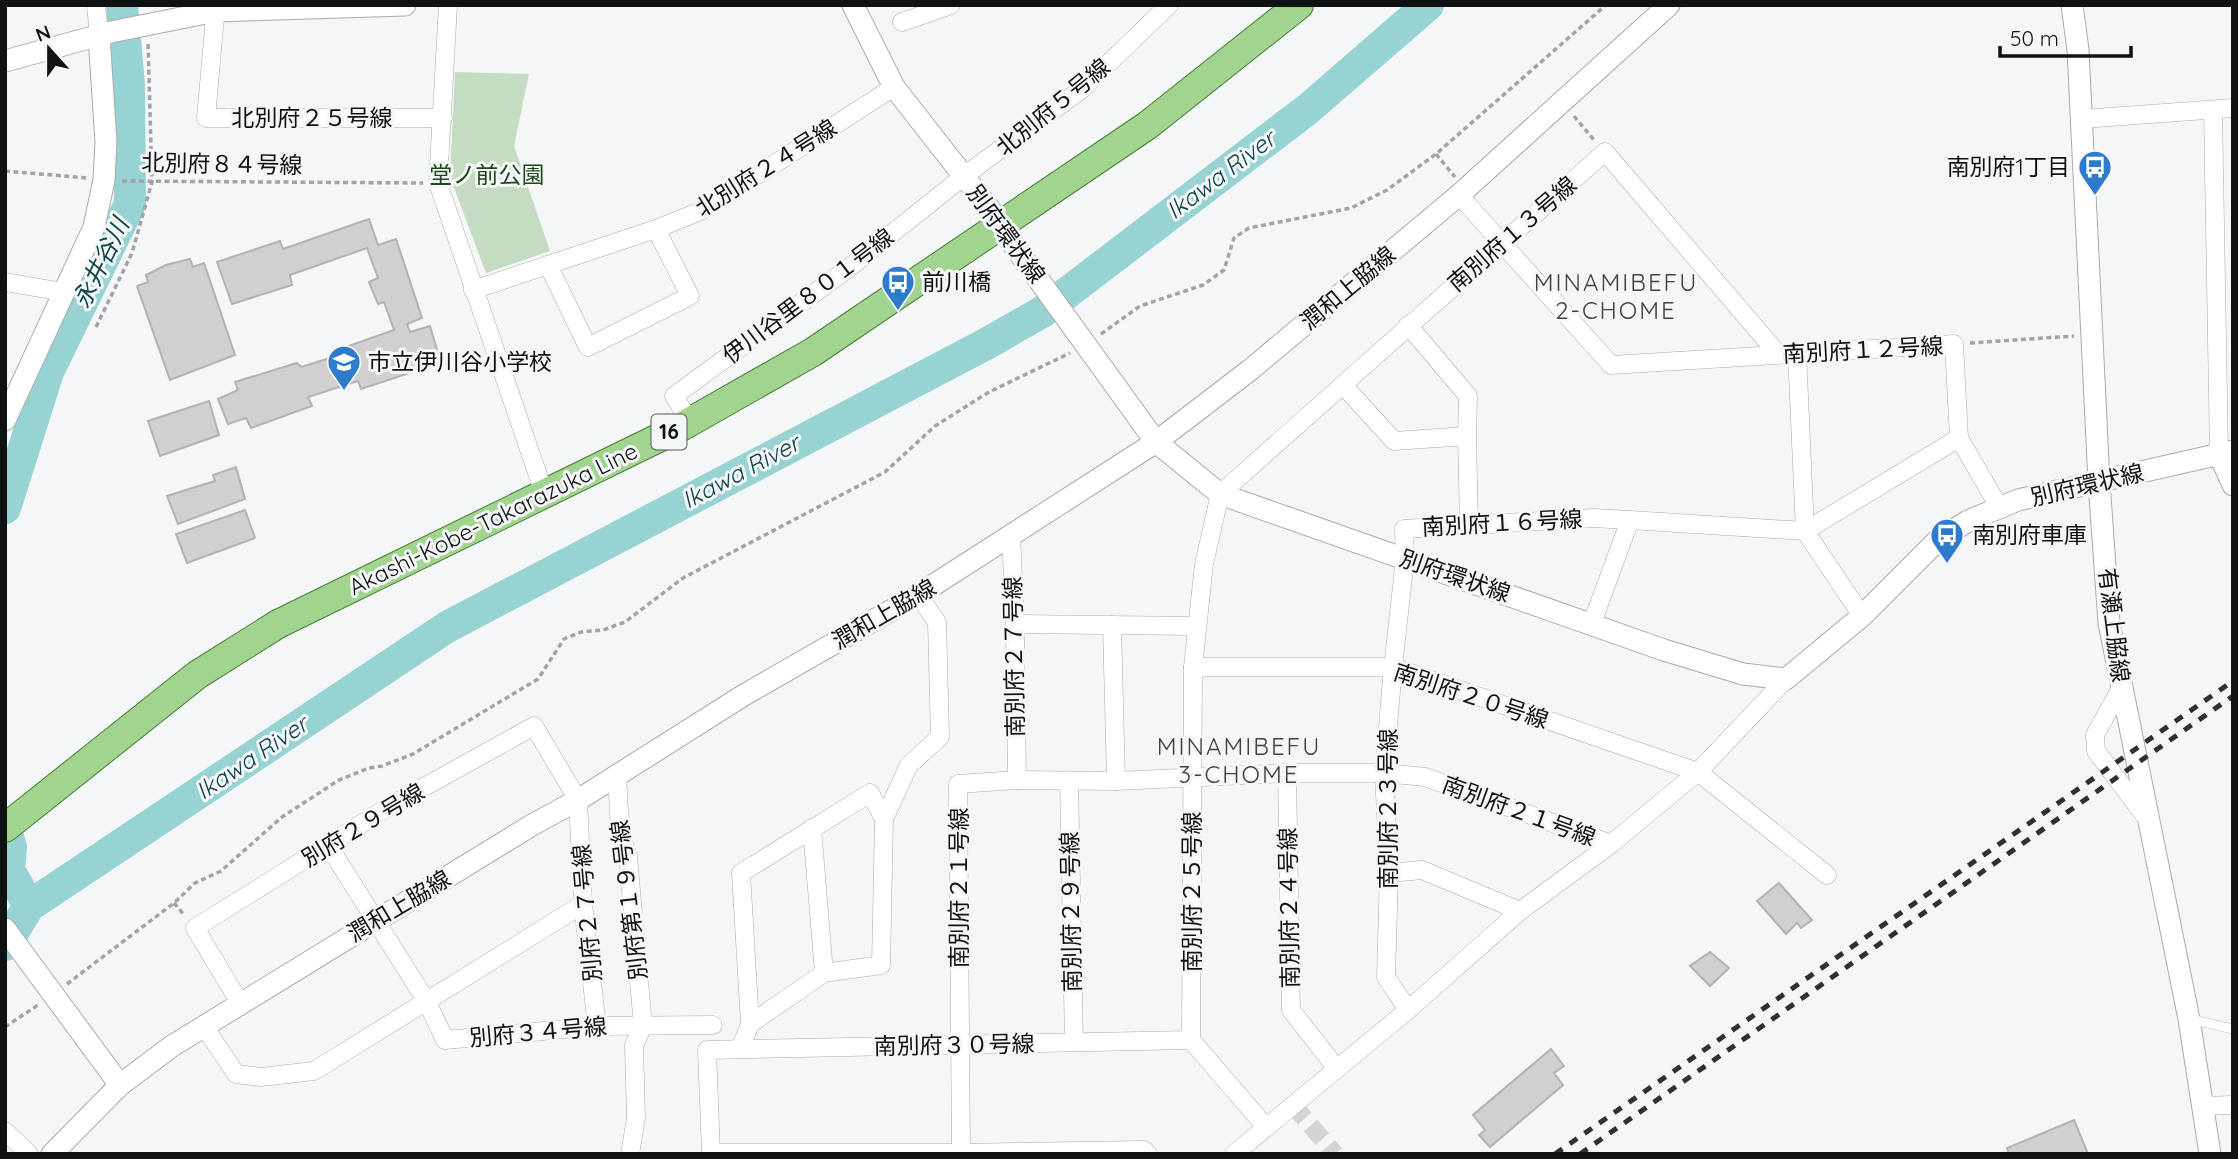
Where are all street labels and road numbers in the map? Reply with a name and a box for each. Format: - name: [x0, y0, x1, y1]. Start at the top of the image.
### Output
- street label: 北別府５号線: [990, 52, 1115, 161]
- street label: 北別府２５号線: [232, 103, 393, 132]
- street label: 北別府２４号線: [690, 113, 842, 223]
- street label: 北別府８４号線: [141, 148, 303, 179]
- street label: 南別府１３号線: [1441, 170, 1582, 297]
- street label: 別府環状線: [961, 179, 1052, 289]
- street label: 伊川谷里８０１号線: [716, 222, 899, 369]
- street label: 潤和上脇線: [1294, 240, 1401, 336]
- street label: 南別府１２号線: [1782, 331, 1944, 368]
- road number: 16: [652, 414, 686, 450]
- street label: Akashi-Kobe-Takarazuka Line: [344, 436, 642, 601]
- street label: 別府環状線: [2028, 457, 2146, 512]
- street label: 南別府１６号線: [1421, 504, 1583, 541]
- street label: 別府環状線: [1396, 543, 1514, 608]
- street label: 有瀬上脇線: [2093, 566, 2136, 684]
- street label: 潤和上脇線: [827, 572, 941, 655]
- street label: 南別府２７号線: [998, 576, 1029, 738]
- street label: 南別府２０号線: [1390, 657, 1552, 734]
- street label: 南別府２３号線: [1373, 729, 1402, 890]
- street label: 南別府２１号線: [1439, 769, 1600, 852]
- street label: 別府２９号線: [296, 777, 429, 873]
- street label: 南別府２１号線: [944, 808, 973, 969]
- street label: 南別府２５号線: [1177, 812, 1206, 973]
- street label: 別府第１９号線: [604, 818, 653, 982]
- street label: 南別府２４号線: [1273, 827, 1304, 989]
- street label: 南別府２９号線: [1055, 831, 1086, 993]
- street label: 別府２７号線: [566, 843, 607, 983]
- street label: 潤和上脇線: [342, 864, 455, 948]
- street label: 別府３４号線: [468, 1011, 608, 1052]
- street label: 南別府３０号線: [873, 1029, 1035, 1060]

